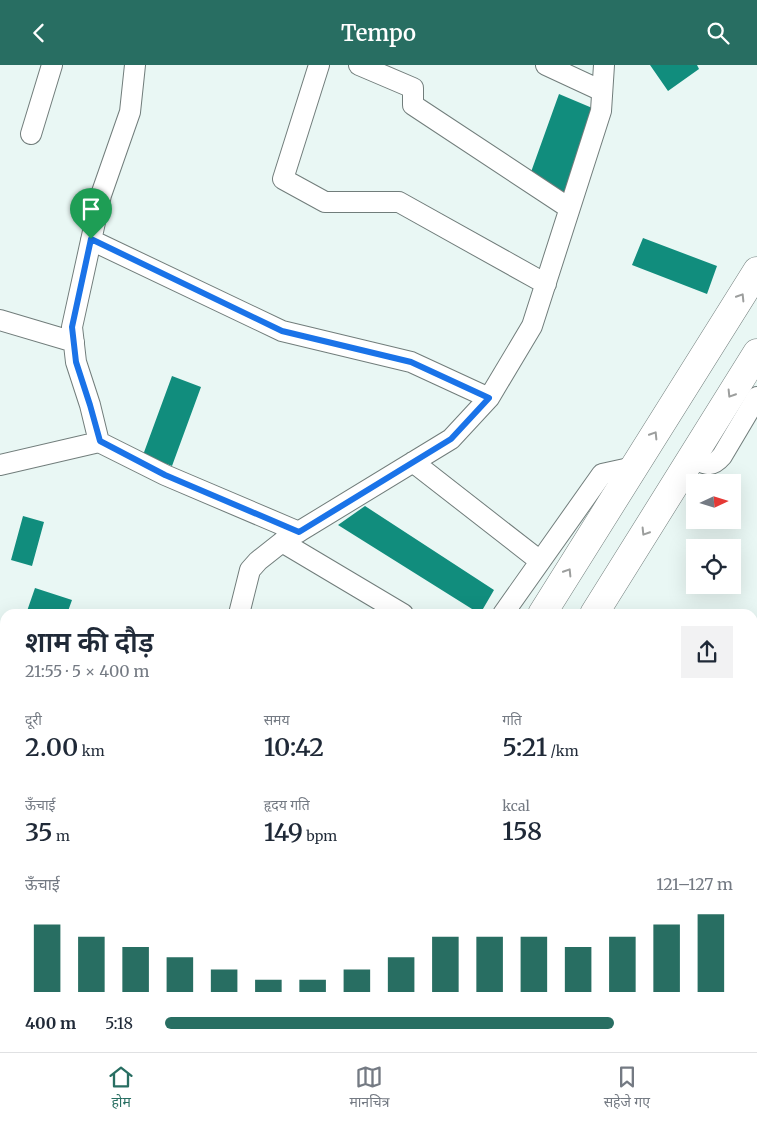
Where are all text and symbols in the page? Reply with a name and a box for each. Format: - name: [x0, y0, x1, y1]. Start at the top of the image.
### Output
- icon: back: [25, 19, 53, 47]
- text: Tempo: [341, 19, 416, 47]
- icon: search: [704, 19, 732, 47]
- pin: [70, 188, 112, 239]
- icon: arrive: [77, 195, 105, 223]
- one-way arrow: [734, 294, 744, 303]
- one-way arrow: [728, 389, 738, 398]
- one-way arrow: [648, 431, 657, 440]
- north arrow: [686, 474, 741, 529]
- map controls: [686, 474, 741, 594]
- one-way arrow: [642, 526, 652, 535]
- button: locate: [686, 539, 741, 594]
- one-way arrow: [561, 569, 571, 578]
- text: शाम की दौड़: [25, 624, 154, 660]
- button: share: [681, 626, 733, 678]
- text: 21:55 · 5 × 400 m: [25, 661, 149, 681]
- text: दूरी: [25, 711, 42, 729]
- text: समय: [264, 711, 290, 729]
- text: गति: [502, 711, 522, 729]
- text: 2.00: [25, 731, 78, 763]
- text: 10:42: [264, 731, 324, 763]
- text: 5:21: [502, 731, 547, 763]
- text: km: [78, 742, 105, 760]
- text: /km: [547, 742, 579, 760]
- text: ऊँचाई: [25, 796, 55, 814]
- text: हृदय गति: [264, 796, 310, 814]
- text: kcal: [502, 797, 530, 815]
- text: 158: [502, 815, 542, 847]
- text: 35: [25, 816, 53, 848]
- text: 149: [264, 816, 303, 848]
- text: m: [53, 827, 70, 845]
- text: bpm: [303, 827, 337, 845]
- text: ऊँचाई: [25, 874, 60, 894]
- text: 121–127 m: [656, 874, 733, 894]
- text: 400 m: [25, 1013, 76, 1033]
- text: 5:18: [105, 1013, 133, 1033]
- tab: होम: [107, 1063, 135, 1113]
- tab: मानचित्र: [349, 1063, 389, 1113]
- tab: सहेजे गए: [604, 1063, 650, 1113]

